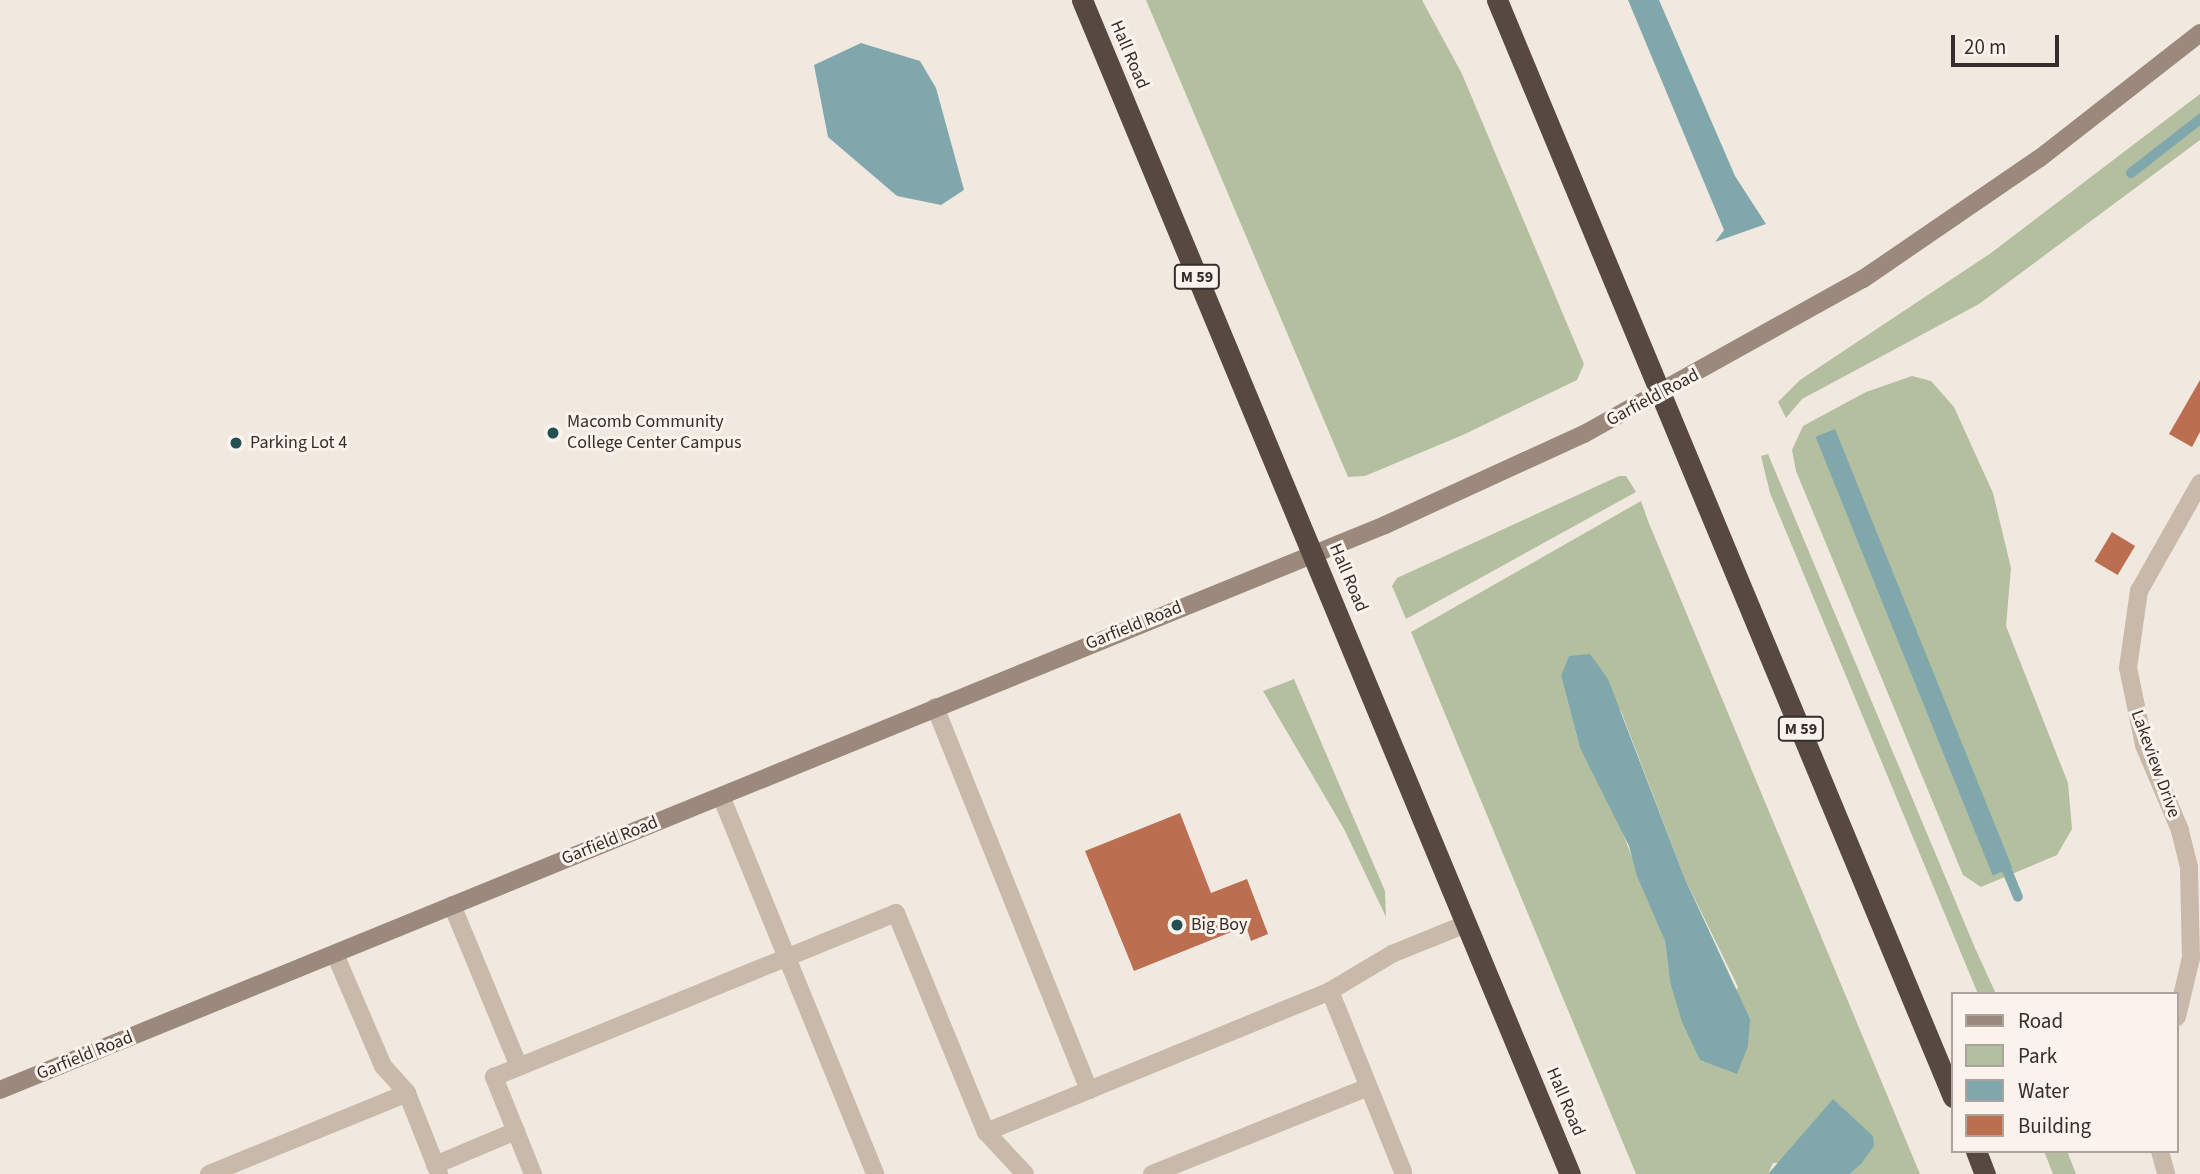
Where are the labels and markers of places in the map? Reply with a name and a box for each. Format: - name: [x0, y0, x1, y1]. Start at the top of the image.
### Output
- place label: Macomb Community College Center Campus: [567, 412, 742, 454]
- marker: Macomb Community College Center Campus: [545, 425, 561, 441]
- place label: Parking Lot 4: [250, 432, 347, 454]
- marker: Parking Lot 4: [228, 435, 244, 451]
- place label: Big Boy: [1191, 914, 1247, 936]
- marker: Big Boy: [1169, 917, 1185, 933]

